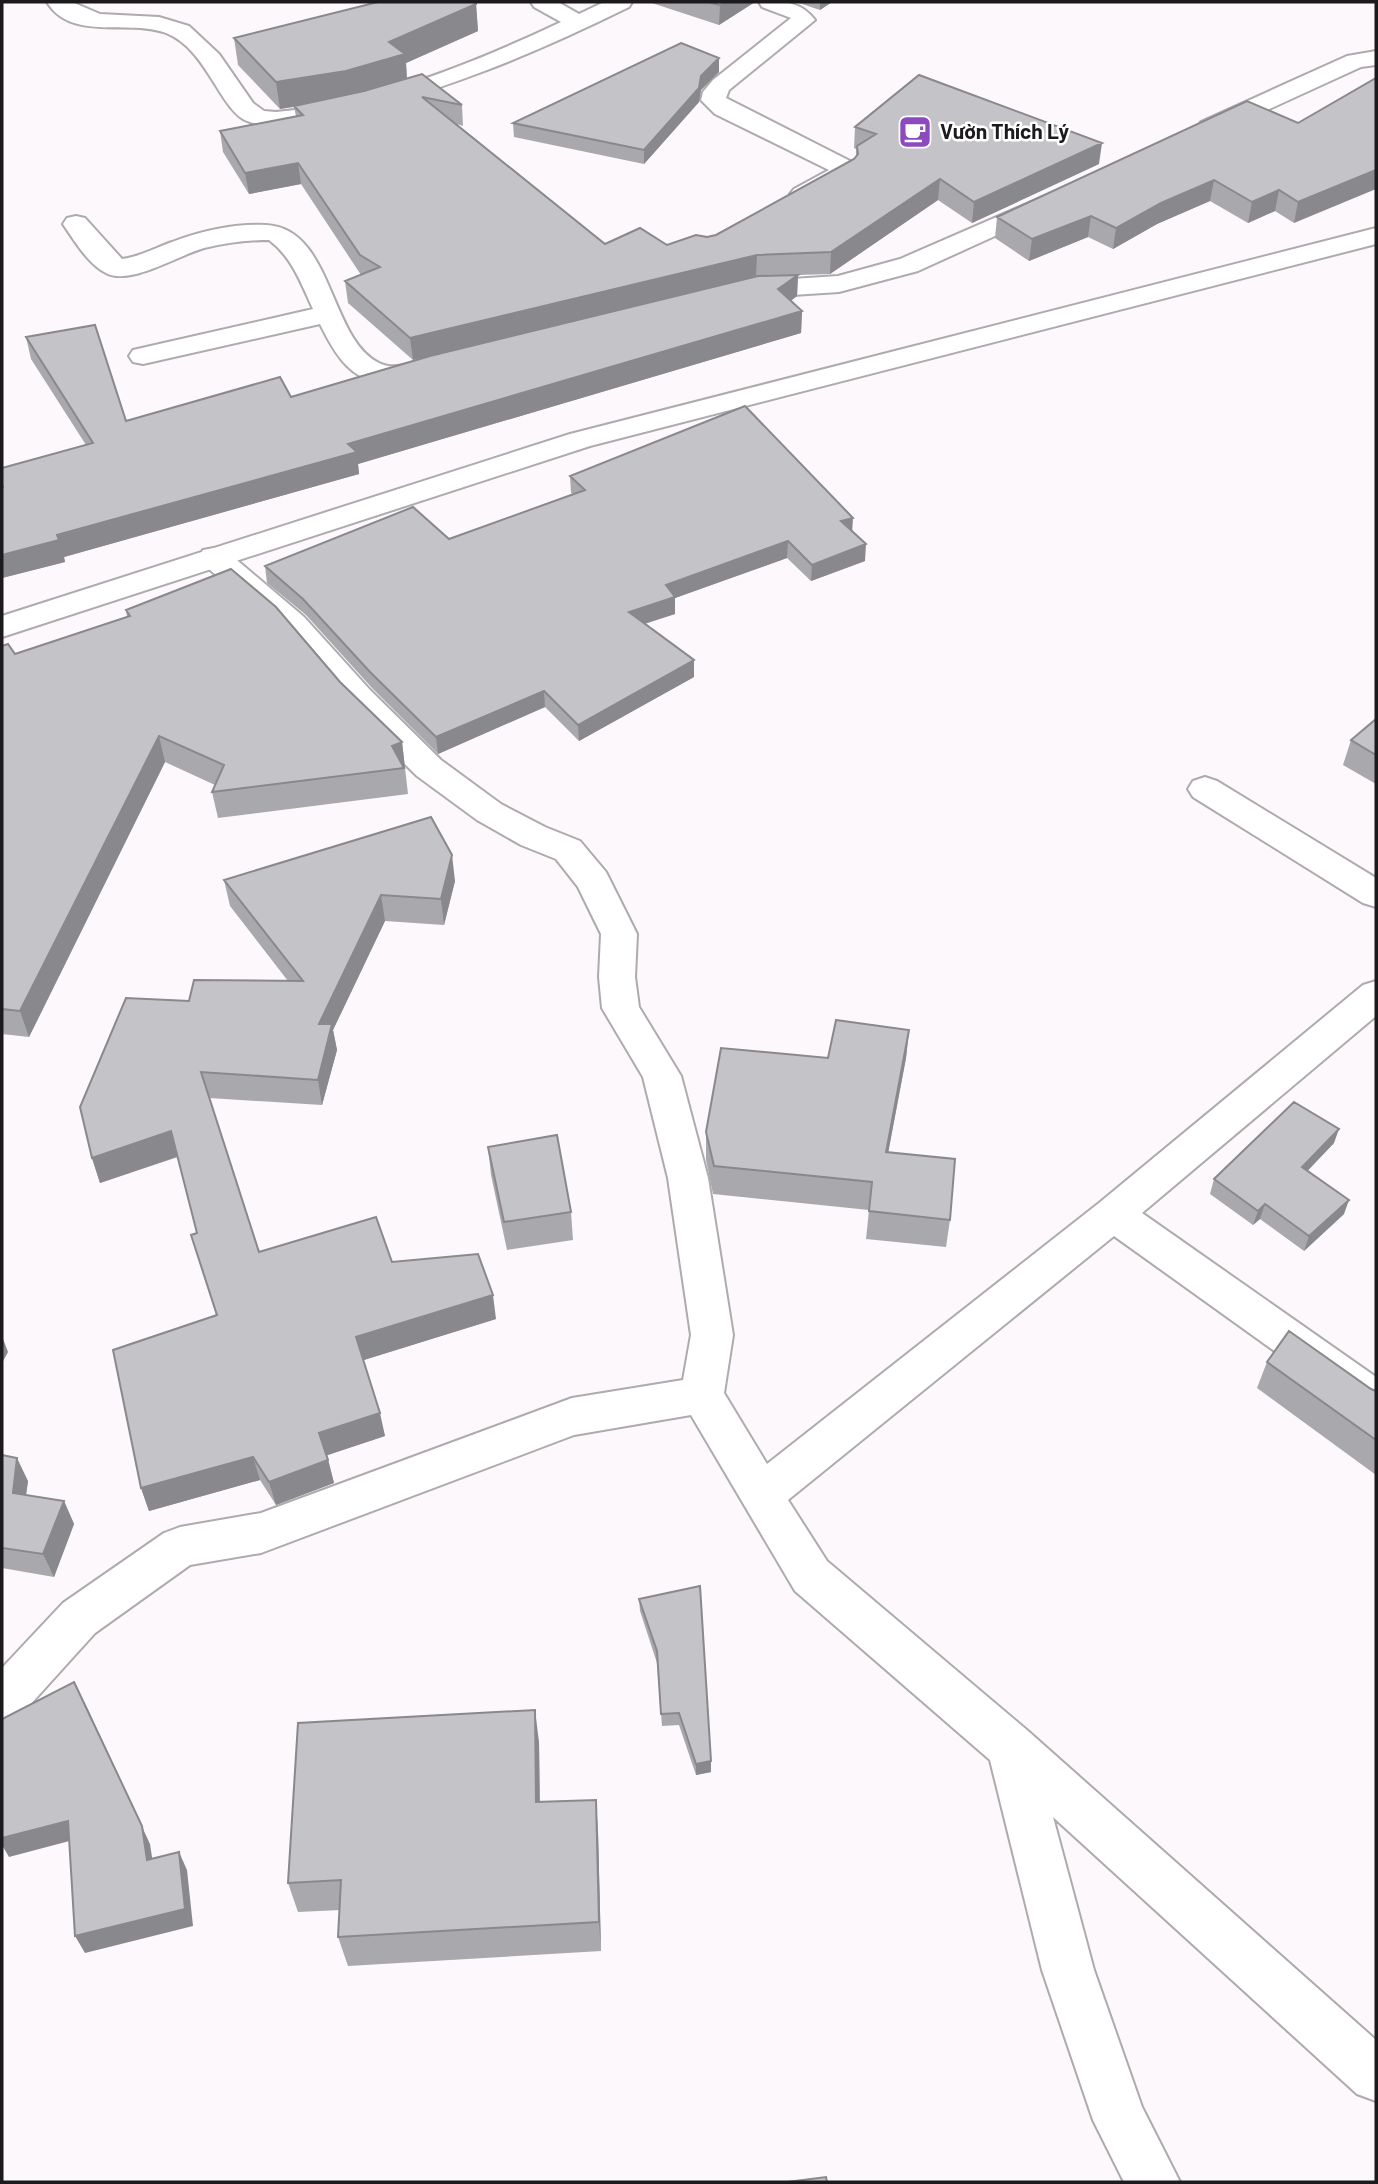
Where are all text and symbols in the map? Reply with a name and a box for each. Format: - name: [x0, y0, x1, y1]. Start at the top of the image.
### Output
- cafe icon: Vườn Thích Lý: [896, 113, 934, 151]
- place label: Vườn Thích Lý: [940, 118, 1069, 143]

